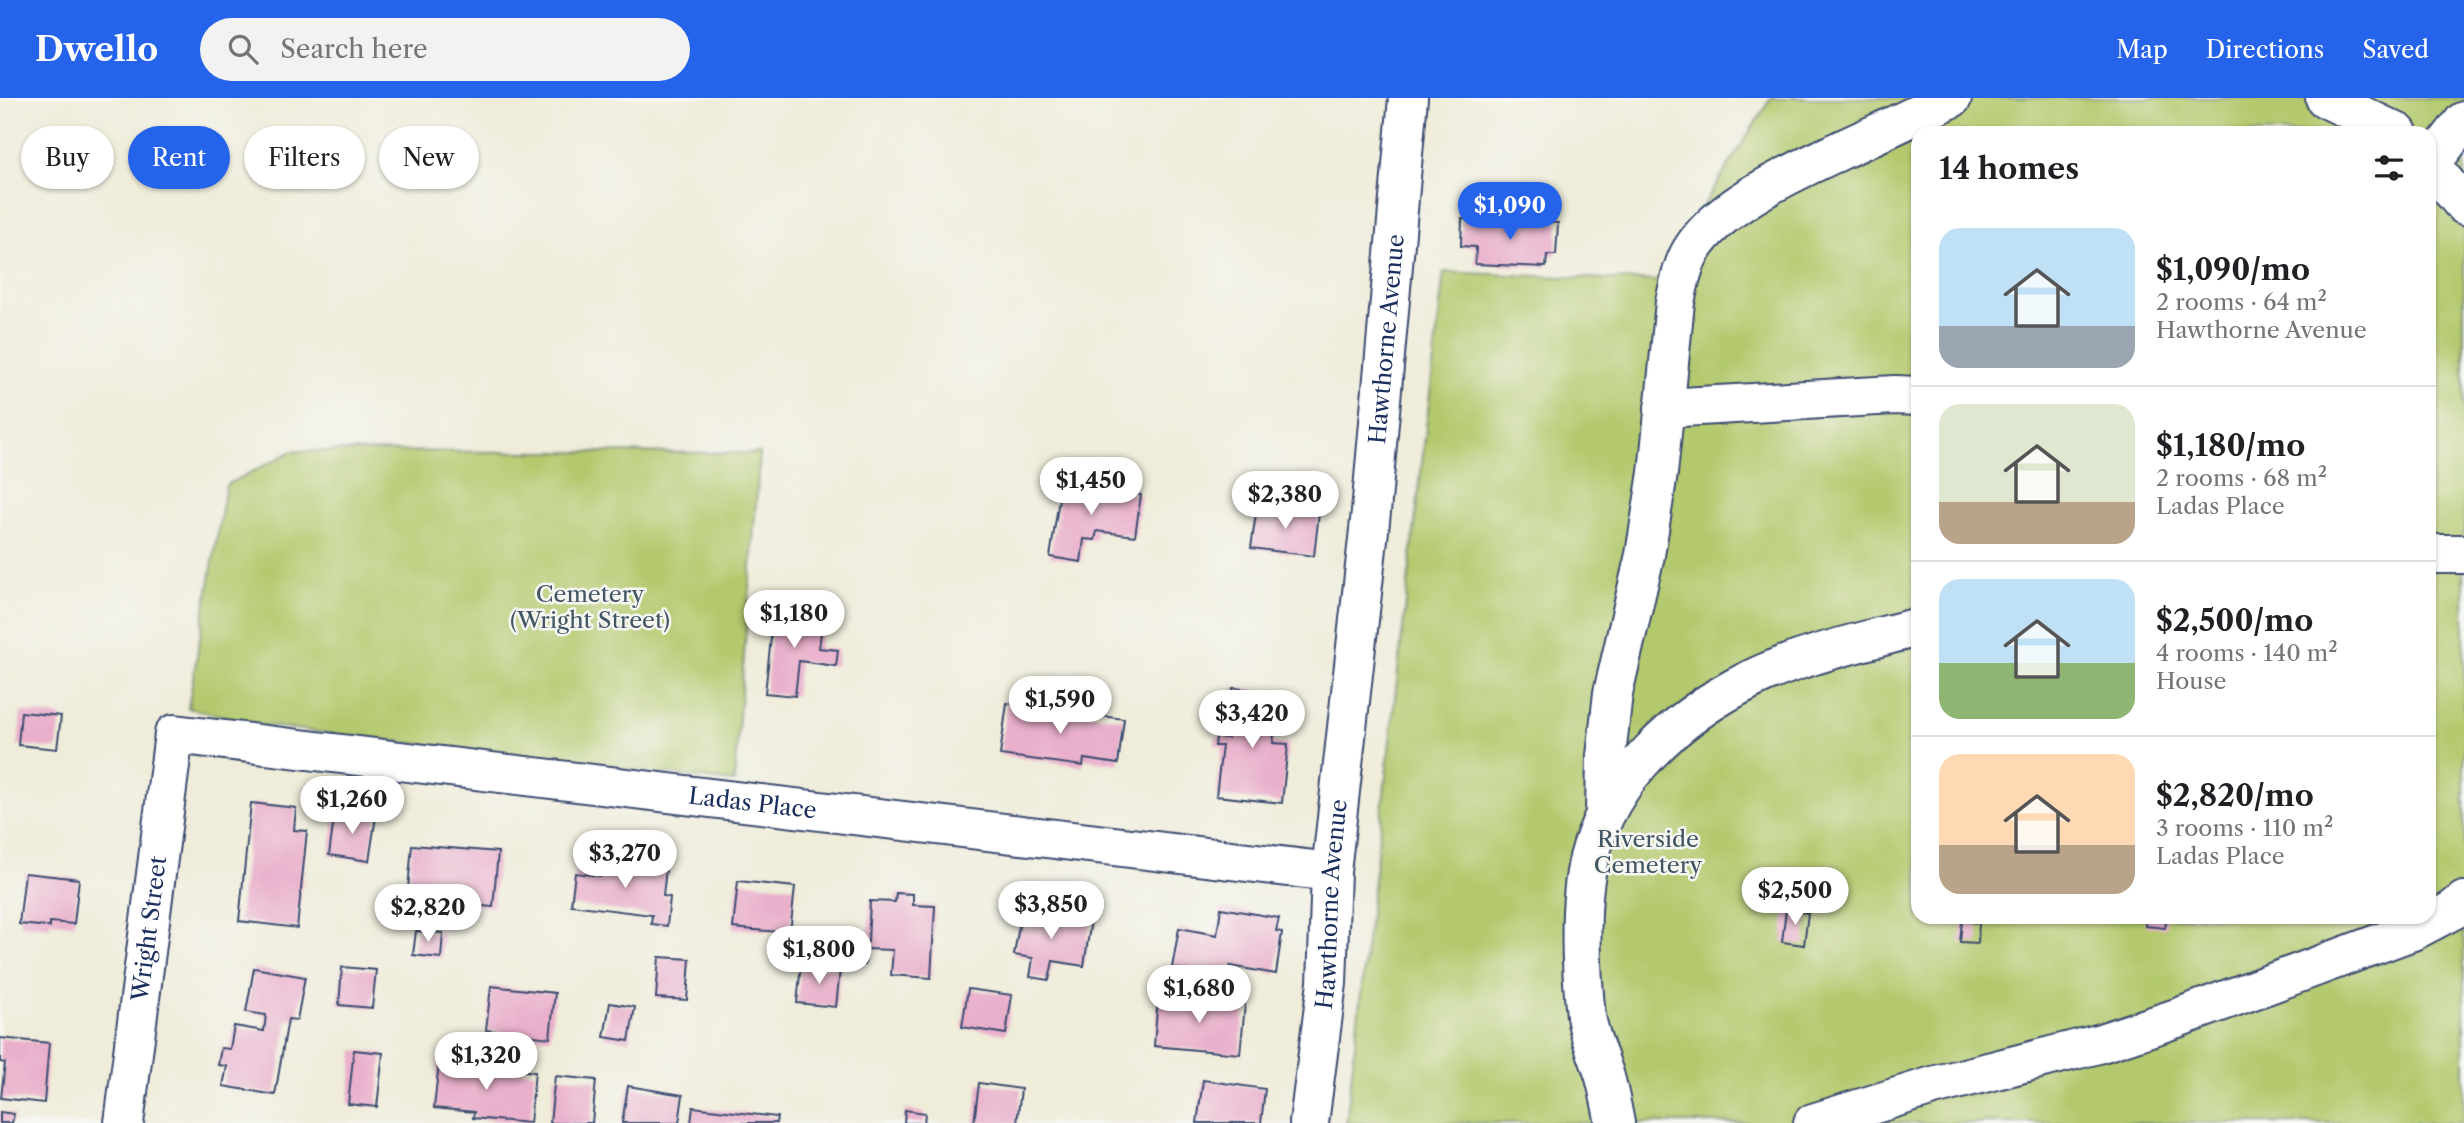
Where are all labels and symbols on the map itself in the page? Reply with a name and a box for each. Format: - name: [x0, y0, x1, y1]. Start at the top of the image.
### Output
- pin: $1,090: [1453, 183, 1567, 242]
- street label: Hawthorne Avenue: [1363, 233, 1410, 445]
- pin: $1,450: [1034, 458, 1148, 517]
- pin: $2,380: [1228, 472, 1342, 531]
- park label: Cemetery (Wright Street): [510, 580, 670, 634]
- pin: $1,180: [737, 590, 851, 650]
- pin: $1,590: [1003, 676, 1117, 736]
- pin: $3,420: [1195, 690, 1309, 750]
- pin: $1,260: [295, 776, 409, 836]
- street label: Ladas Place: [687, 782, 818, 825]
- street label: Hawthorne Avenue: [1310, 798, 1353, 1011]
- park label: Riverside Cemetery: [1594, 825, 1702, 879]
- pin: $3,270: [568, 830, 682, 890]
- street label: Wright Street: [126, 854, 172, 1004]
- pin: $2,500: [1738, 868, 1852, 927]
- pin: $3,850: [994, 882, 1108, 941]
- pin: $2,820: [371, 884, 485, 944]
- pin: $1,800: [762, 926, 876, 986]
- pin: $1,680: [1142, 965, 1256, 1025]
- pin: $1,320: [429, 1032, 543, 1092]

